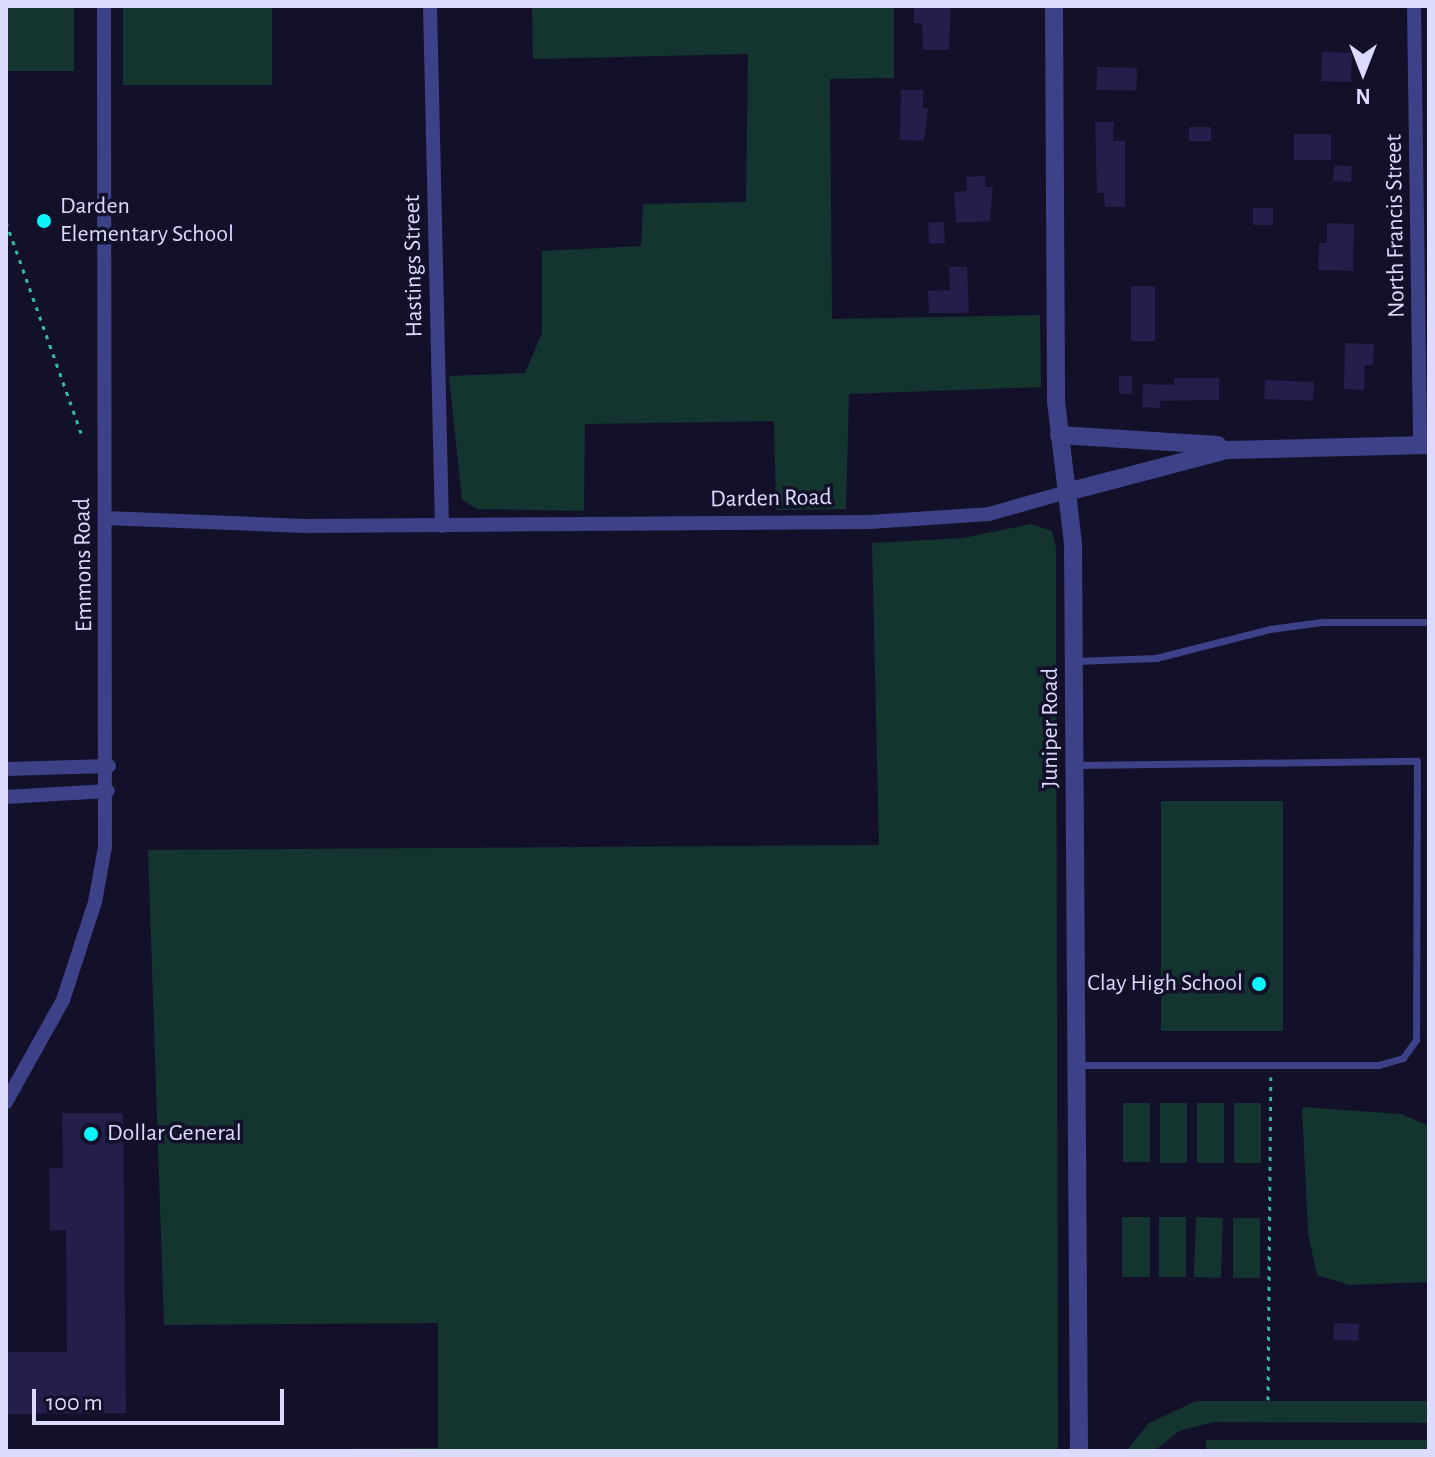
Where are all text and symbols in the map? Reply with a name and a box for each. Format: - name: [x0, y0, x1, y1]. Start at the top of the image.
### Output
- north arrow: [1323, 32, 1403, 112]
- text: N: [1355, 85, 1371, 107]
- street label: North Francis Street: [1380, 134, 1412, 318]
- place label: Darden Elementary School: [60, 193, 234, 249]
- street label: Hastings Street: [398, 194, 430, 338]
- marker: Darden Elementary School: [35, 212, 53, 230]
- street label: Darden Road: [710, 484, 832, 514]
- street label: Emmons Road: [68, 498, 100, 632]
- street label: Juniper Road: [1037, 668, 1065, 788]
- place label: Clay High School: [1087, 970, 1243, 998]
- marker: Clay High School: [1250, 975, 1268, 993]
- place label: Dollar General: [107, 1120, 242, 1148]
- marker: Dollar General: [82, 1125, 100, 1143]
- scale bar: [36, 1373, 288, 1423]
- text: 100 m: [46, 1391, 103, 1415]

